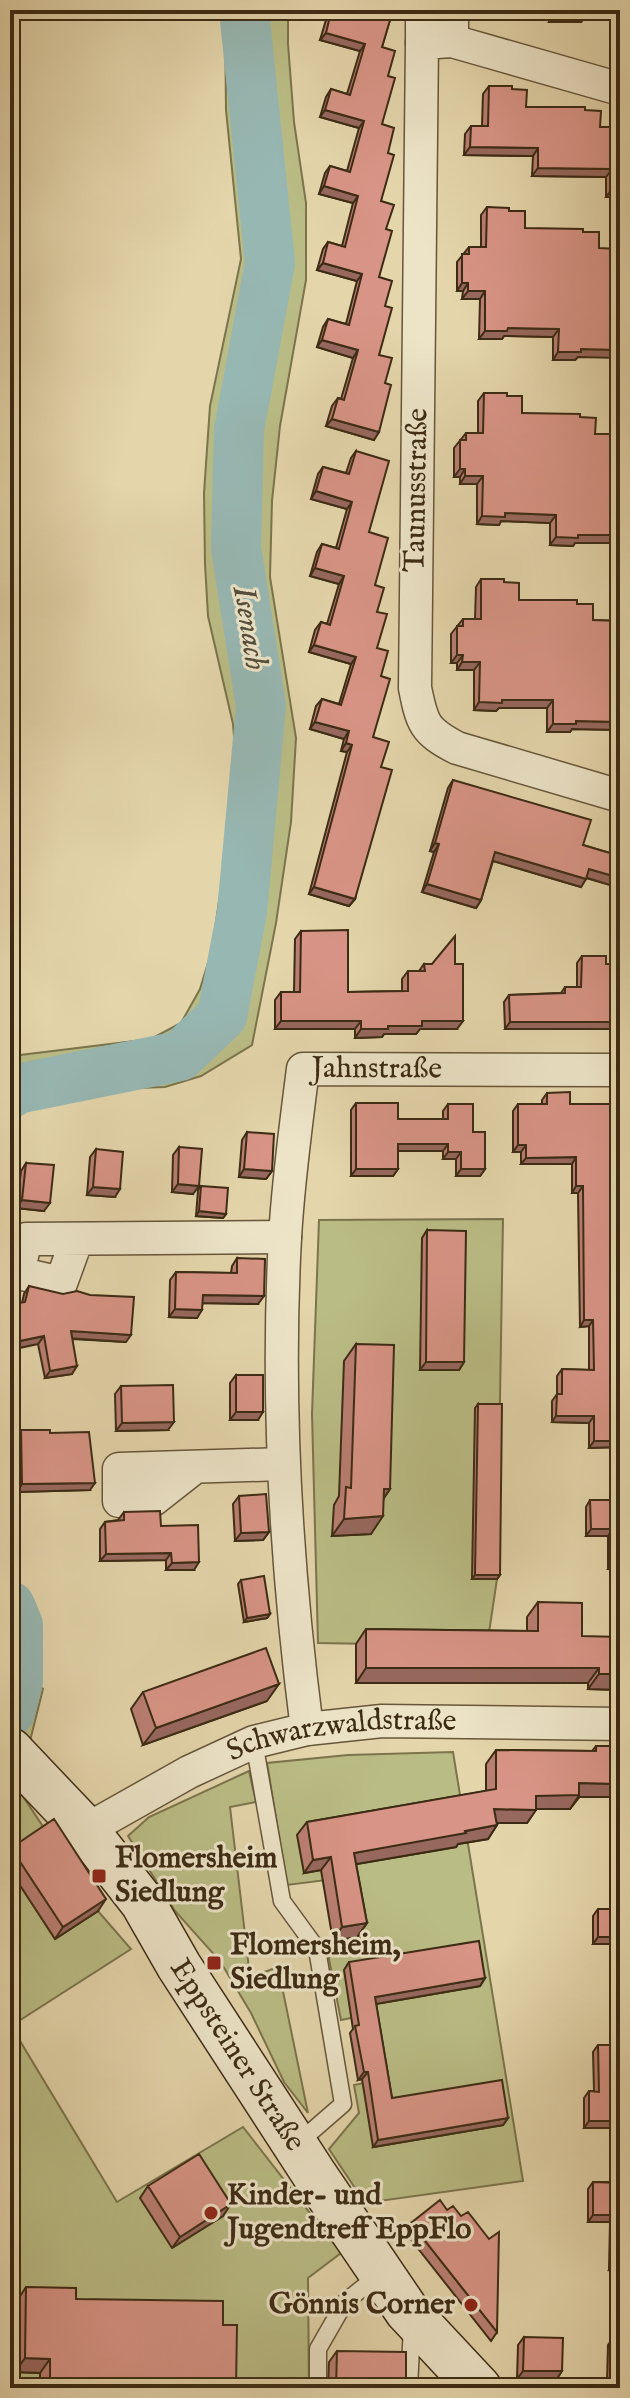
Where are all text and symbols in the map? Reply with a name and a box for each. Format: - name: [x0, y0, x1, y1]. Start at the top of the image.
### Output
- street label: Taunusstraße: [397, 408, 437, 572]
- water label: Isenach: [222, 582, 276, 673]
- street label: Jahnstraße: [309, 1050, 442, 1088]
- street label: Schwarzwaldstraße: [221, 1702, 457, 1771]
- place label: Flomersheim Siedlung: [115, 1840, 278, 1912]
- marker: Flomersheim Siedlung: [90, 1867, 108, 1885]
- place label: Flomersheim, Siedlung: [230, 1927, 401, 1999]
- street label: Eppsteiner Straße: [161, 1952, 313, 2159]
- marker: Flomersheim, Siedlung: [205, 1954, 223, 1972]
- place label: Kinder- und Jugendtreff EppFlo: [223, 2177, 471, 2249]
- marker: Kinder- und Jugendtreff EppFlo: [202, 2204, 220, 2222]
- place label: Gönnis Corner: [269, 2286, 456, 2324]
- marker: Gönnis Corner: [462, 2296, 480, 2314]

